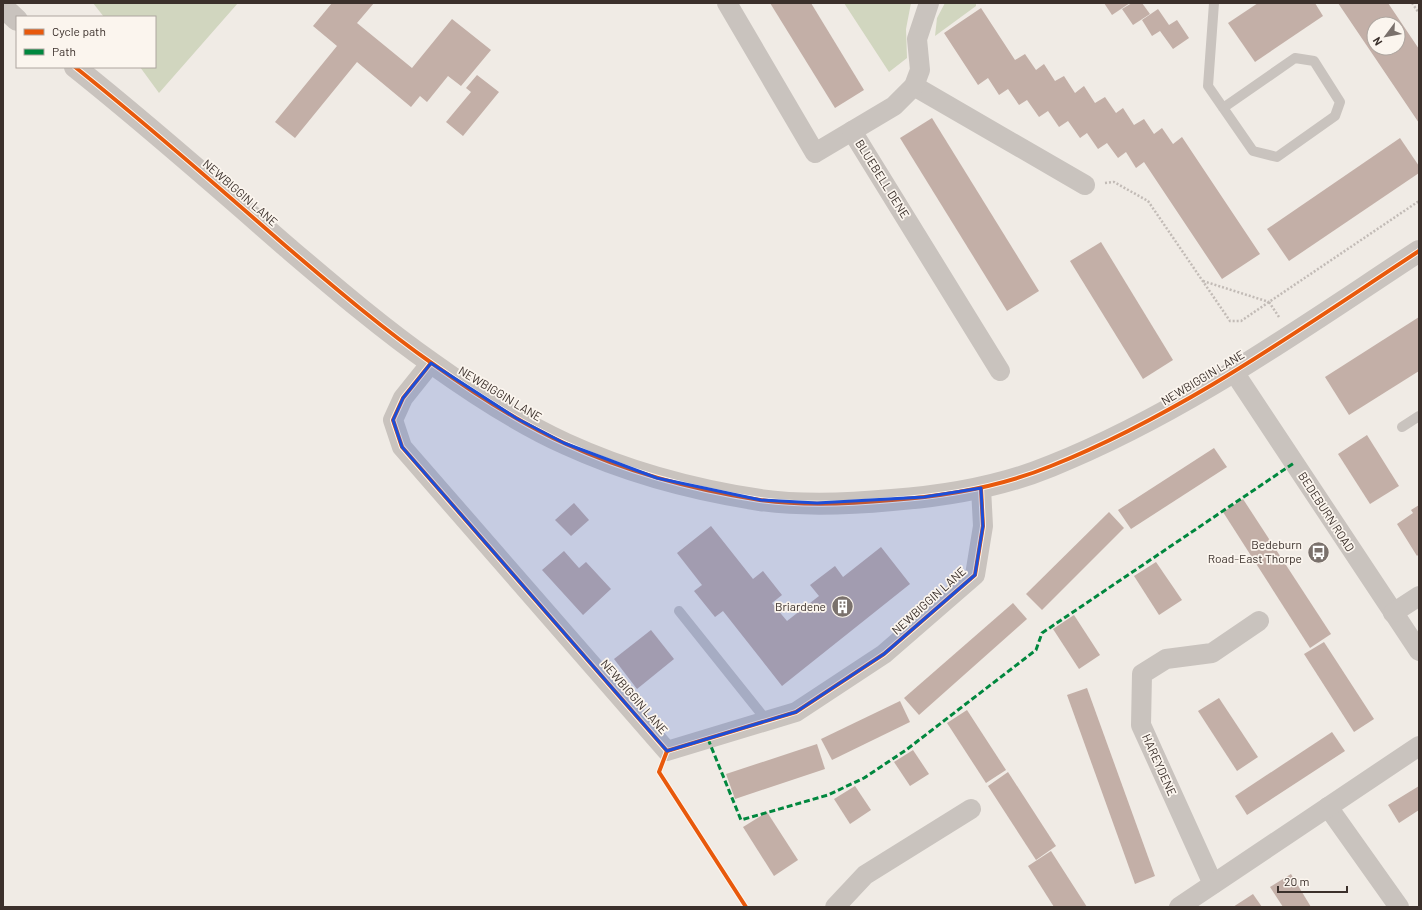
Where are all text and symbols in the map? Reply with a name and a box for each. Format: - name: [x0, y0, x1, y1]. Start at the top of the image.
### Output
- legend: [16, 16, 156, 68]
- north arrow: [1366, 16, 1406, 56]
- text: Cycle path: [52, 24, 106, 38]
- text: N: [1370, 35, 1385, 48]
- text: Path: [52, 44, 76, 58]
- street label: BLUEBELL DENE: [853, 137, 913, 220]
- street label: NEWBIGGIN LANE: [200, 156, 281, 229]
- street label: NEWBIGGIN LANE: [1158, 347, 1247, 407]
- street label: NEWBIGGIN LANE: [456, 363, 545, 423]
- street label: BEDEBURN ROAD: [1296, 469, 1358, 554]
- place label: Bedeburn Road-East Thorpe: [1208, 537, 1302, 565]
- bus stop icon: Bedeburn Road-East Thorpe: [1305, 539, 1331, 565]
- street label: NEWBIGGIN LANE: [889, 563, 968, 637]
- building icon: Briardene: [829, 594, 855, 620]
- place label: Briardene: [775, 599, 826, 613]
- street label: NEWBIGGIN LANE: [598, 656, 671, 737]
- street label: HAREYDENE: [1140, 731, 1180, 798]
- scale bar: [1278, 868, 1347, 894]
- text: 20 m: [1284, 874, 1310, 888]

